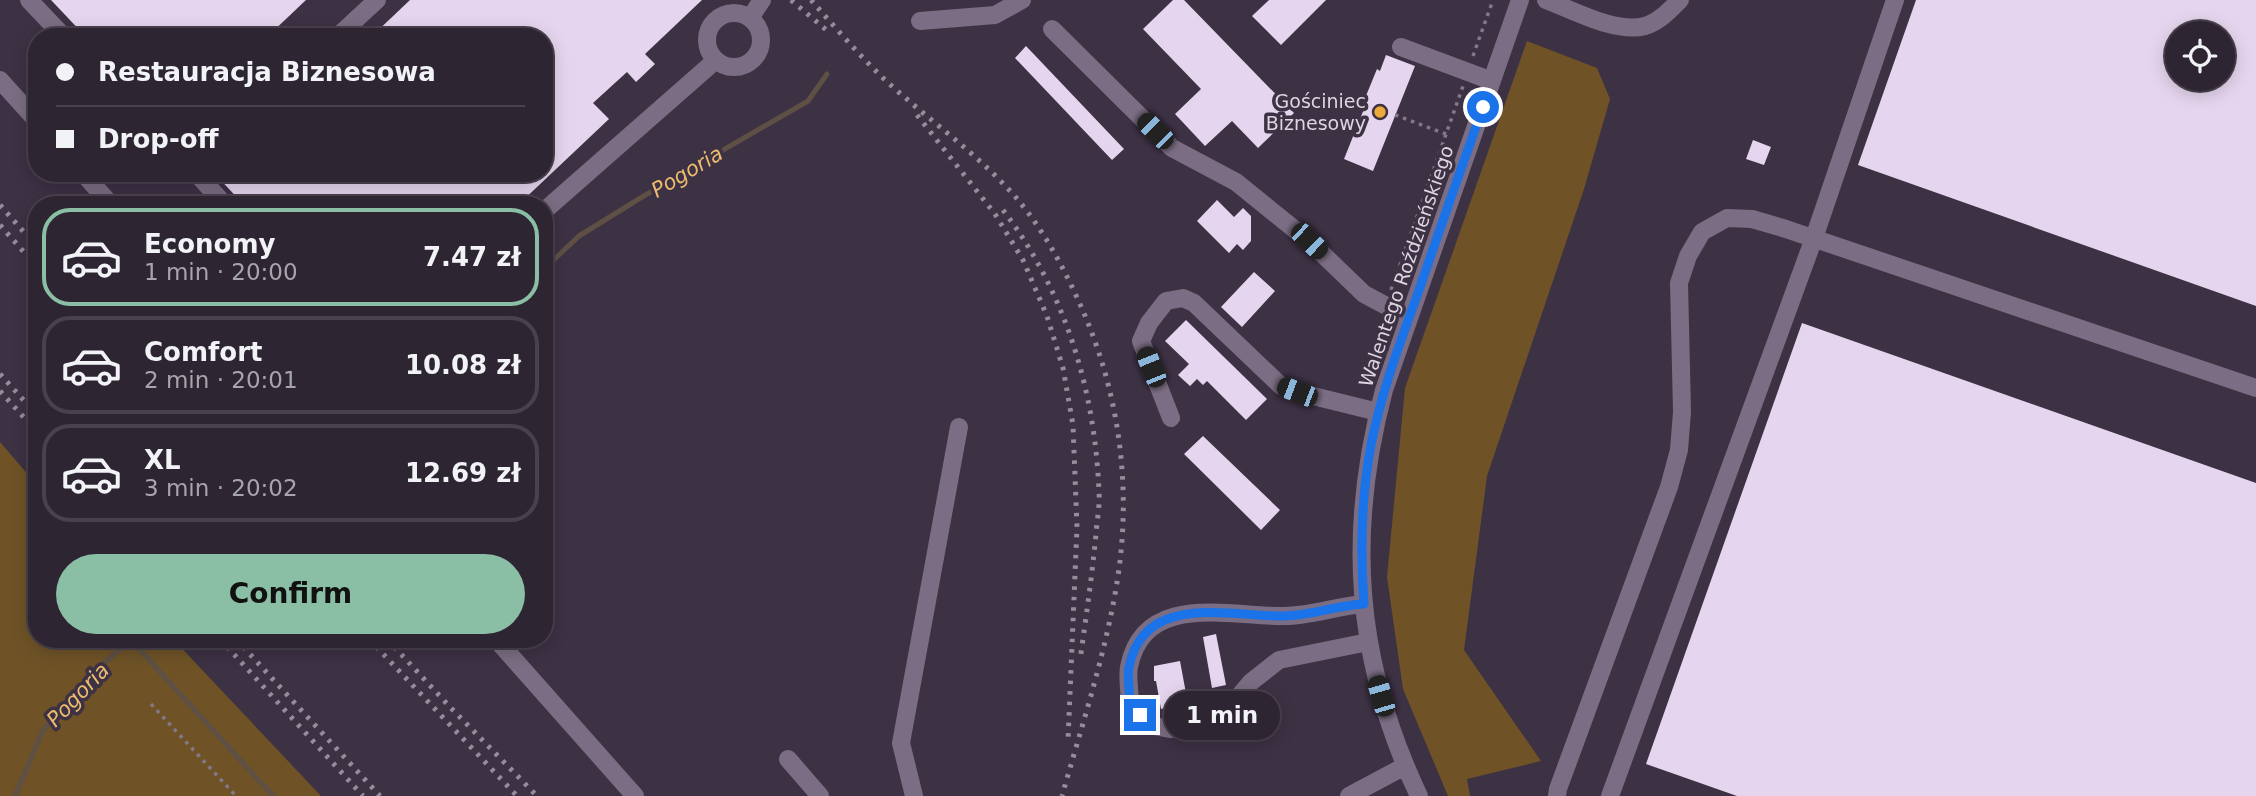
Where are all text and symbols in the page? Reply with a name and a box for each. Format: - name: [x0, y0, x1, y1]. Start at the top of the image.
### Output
- map controls: [2165, 21, 2235, 91]
- button: locate: [2165, 21, 2235, 91]
- text: Restauracja Biznesowa: [98, 57, 436, 87]
- place label: Gościniec Biznesowy: [1266, 90, 1366, 134]
- route start: [1467, 91, 1499, 123]
- marker: Gościniec Biznesowy: [1372, 104, 1388, 120]
- car: [1133, 109, 1178, 153]
- text: Drop-off: [98, 124, 219, 154]
- water label: Pogoria: [647, 141, 727, 203]
- street label: Walentego Roździeńskiego: [1354, 143, 1458, 389]
- car: [1287, 219, 1332, 263]
- icon: car: [60, 226, 123, 289]
- text: Economy: [144, 229, 275, 259]
- text: 7.47 zł: [423, 242, 521, 272]
- text: 1 min · 20:00: [144, 259, 298, 285]
- icon: car: [60, 334, 123, 397]
- text: Comfort: [144, 337, 262, 367]
- car: [1134, 344, 1169, 390]
- text: 10.08 zł: [405, 350, 521, 380]
- text: 2 min · 20:01: [144, 367, 298, 393]
- car: [1274, 375, 1321, 409]
- icon: car: [60, 442, 123, 505]
- text: XL: [144, 445, 181, 475]
- text: 12.69 zł: [405, 458, 521, 488]
- text: 3 min · 20:02: [144, 475, 298, 501]
- button: Confirm: [56, 554, 525, 634]
- water label: Pogoria: [42, 658, 114, 732]
- car: [1366, 673, 1397, 719]
- callout: 1 min: [1164, 690, 1280, 740]
- route end: [1124, 699, 1156, 731]
- text: 1 min: [1186, 702, 1258, 728]

